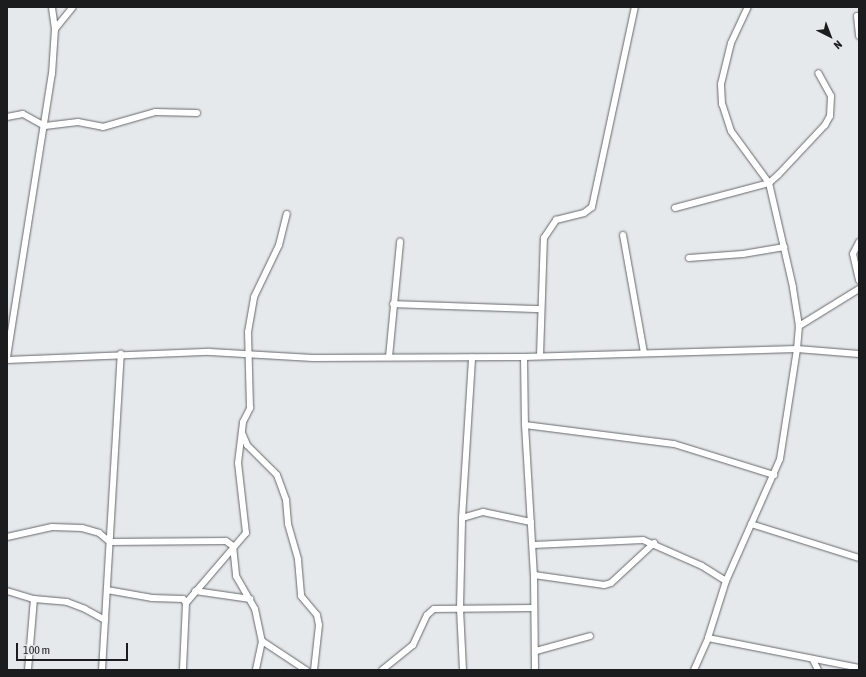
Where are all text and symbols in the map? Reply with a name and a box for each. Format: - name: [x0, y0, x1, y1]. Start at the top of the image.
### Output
- north arrow: [810, 16, 850, 56]
- text: N: [832, 38, 844, 52]
- scale bar: [18, 635, 130, 661]
- text: 100 m: [23, 643, 50, 657]

